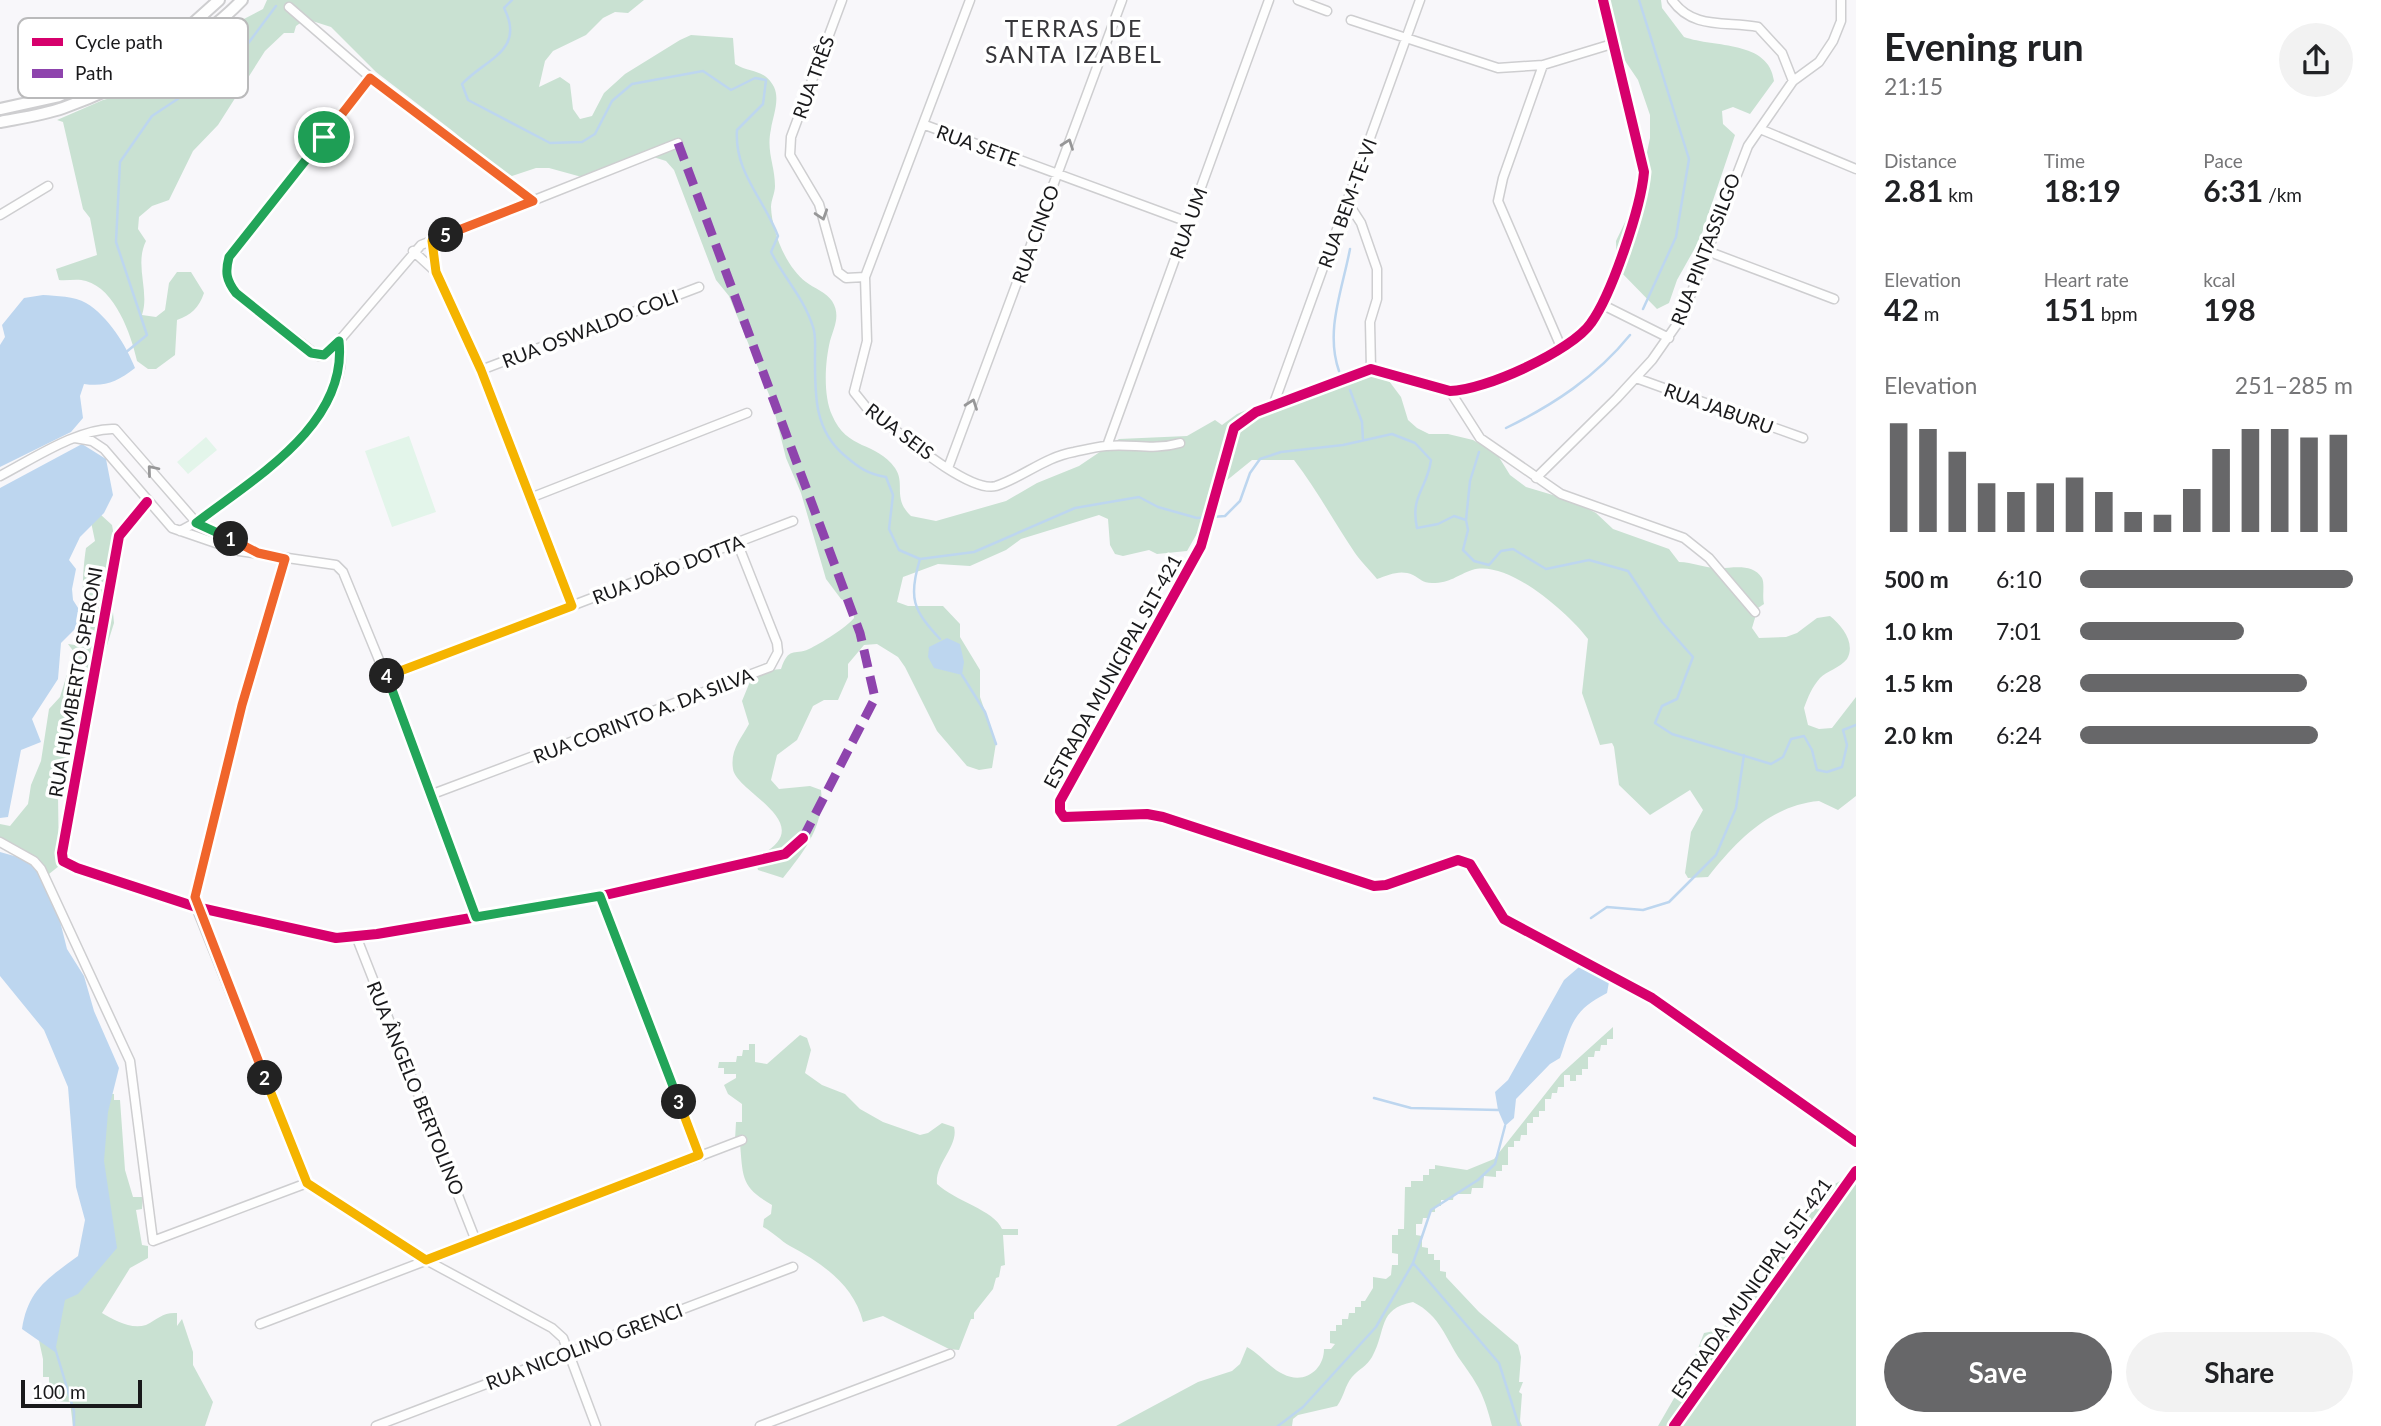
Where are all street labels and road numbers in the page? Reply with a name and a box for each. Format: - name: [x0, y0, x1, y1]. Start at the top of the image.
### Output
- street label: RUA TRÊS: [787, 32, 839, 122]
- street label: RUA SETE: [934, 119, 1022, 171]
- street label: RUA BEM-TE-VI: [1313, 135, 1381, 271]
- street label: RUA PINTASSILGO: [1665, 170, 1745, 328]
- street label: RUA CINCO: [1007, 182, 1063, 286]
- street label: RUA UM: [1165, 184, 1211, 262]
- street label: RUA OSWALDO COLI: [499, 284, 681, 372]
- street label: RUA JABURU: [1661, 378, 1777, 438]
- street label: RUA SEIS: [861, 398, 939, 464]
- street label: RUA JOÃO DOTTA: [589, 529, 747, 608]
- street label: ESTRADA MUNICIPAL SLT-421: [1038, 550, 1186, 792]
- street label: RUA HUMBERTO SPERONI: [43, 565, 107, 799]
- street label: RUA CORINTO A. DA SILVA: [530, 662, 756, 768]
- street label: RUA ÂNGELO BERTOLINO: [363, 978, 469, 1198]
- street label: ESTRADA MUNICIPAL SLT-421: [1666, 1173, 1836, 1403]
- street label: RUA NICOLINO GRENCI: [482, 1298, 686, 1394]

